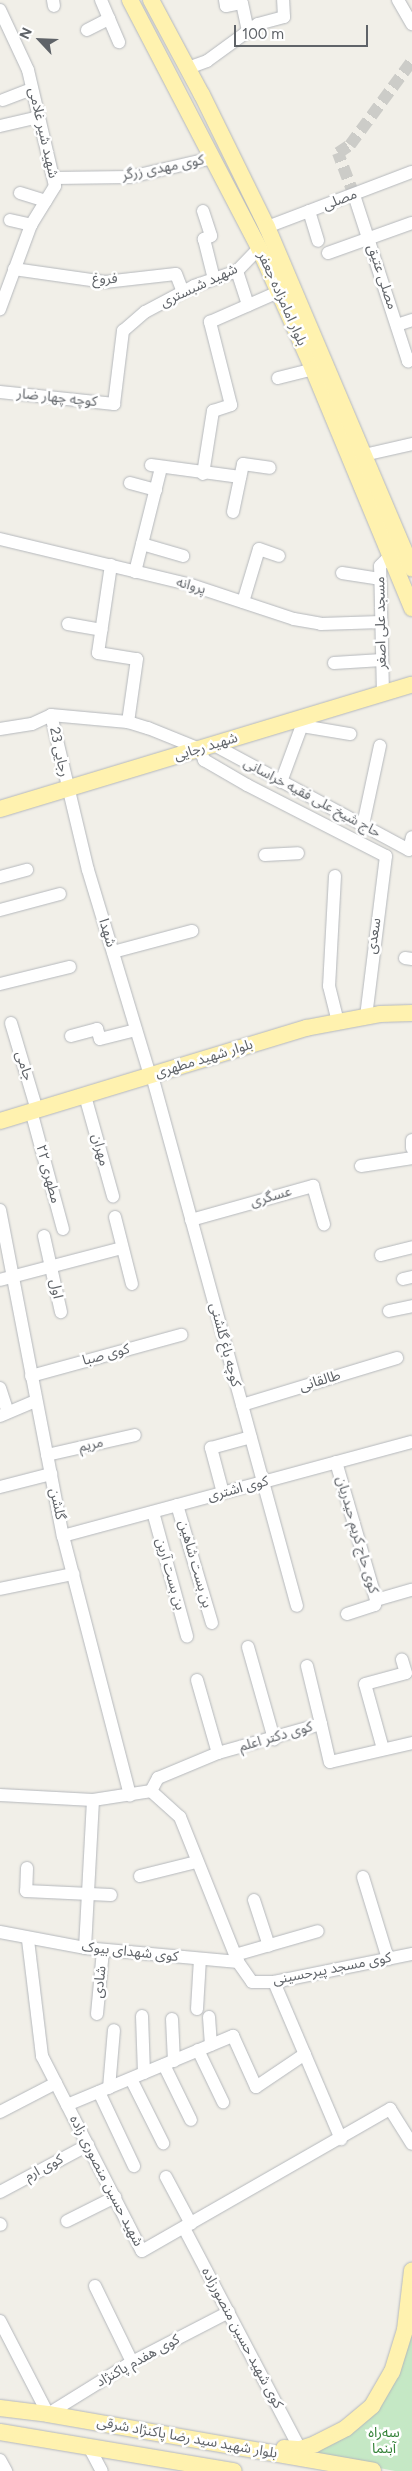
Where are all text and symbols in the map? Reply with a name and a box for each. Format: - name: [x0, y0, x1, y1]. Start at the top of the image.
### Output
- north arrow: [15, 15, 65, 65]
- scale bar: [237, 15, 371, 47]
- text: N: [16, 25, 36, 42]
- text: 100 m: [242, 25, 284, 43]
- street label: شهید شیر غلامی: [24, 86, 62, 180]
- street label: کوی مهدی زرگر: [120, 152, 206, 184]
- street label: مصلی: [321, 186, 359, 214]
- street label: مصلی عتیق: [364, 242, 400, 312]
- street label: بلوار امامزاده جعفر: [254, 249, 310, 349]
- street label: شهید شبستری: [158, 261, 240, 311]
- street label: فروغ: [92, 270, 118, 288]
- street label: کوچه چهار ضار: [16, 385, 98, 411]
- street label: پروانه: [174, 574, 208, 598]
- street label: مسجد علی اصغر: [372, 576, 390, 670]
- street label: رجایی 23: [46, 726, 72, 778]
- street label: شهید رجایی: [172, 729, 240, 765]
- street label: حاج شیخ علی فقیه خراسانی: [240, 755, 384, 841]
- street label: شهدا: [95, 917, 119, 949]
- street label: سعدی: [363, 917, 385, 955]
- street label: بلوار شهید مطهری: [153, 1036, 255, 1082]
- street label: جامی: [12, 1049, 36, 1083]
- street label: مهران: [88, 1132, 112, 1168]
- street label: مطهری ۲۲: [32, 1143, 64, 1205]
- street label: عسگری: [248, 1183, 294, 1211]
- street label: اول: [46, 1278, 66, 1300]
- street label: کوچه باغ گلشنی: [206, 1301, 244, 1389]
- street label: کوی صبا: [81, 1341, 131, 1369]
- street label: طالقانی: [297, 1367, 343, 1395]
- street label: مریم: [77, 1434, 105, 1456]
- street label: کوی اشتری: [206, 1473, 270, 1505]
- street label: کوی حاج کریم حیدریان: [332, 1474, 382, 1596]
- street label: گلشن: [45, 1487, 69, 1521]
- street label: بن بست شاهین: [174, 1518, 216, 1610]
- street label: بن بست آرین: [152, 1536, 188, 1612]
- street label: کوی دکتر اعلم: [237, 1719, 315, 1755]
- street label: کوی شهدای بیوک: [81, 1939, 179, 1965]
- street label: کوی مسجد پیرحسینی: [271, 1949, 393, 1989]
- street label: شادی: [90, 1965, 110, 1999]
- street label: شهید حسین منصوری زاده: [66, 2113, 146, 2249]
- street label: کوی ارم: [22, 2151, 66, 2185]
- street label: کوی شهید حسین منصورزاده: [198, 2265, 286, 2411]
- street label: کوی هفدم پاکنژاد: [93, 2331, 183, 2391]
- street label: بلوار شهید سید رضا پاکنژاد شرقی: [96, 2414, 278, 2462]
- park label: سه‌راه آبنما: [368, 2425, 400, 2458]

